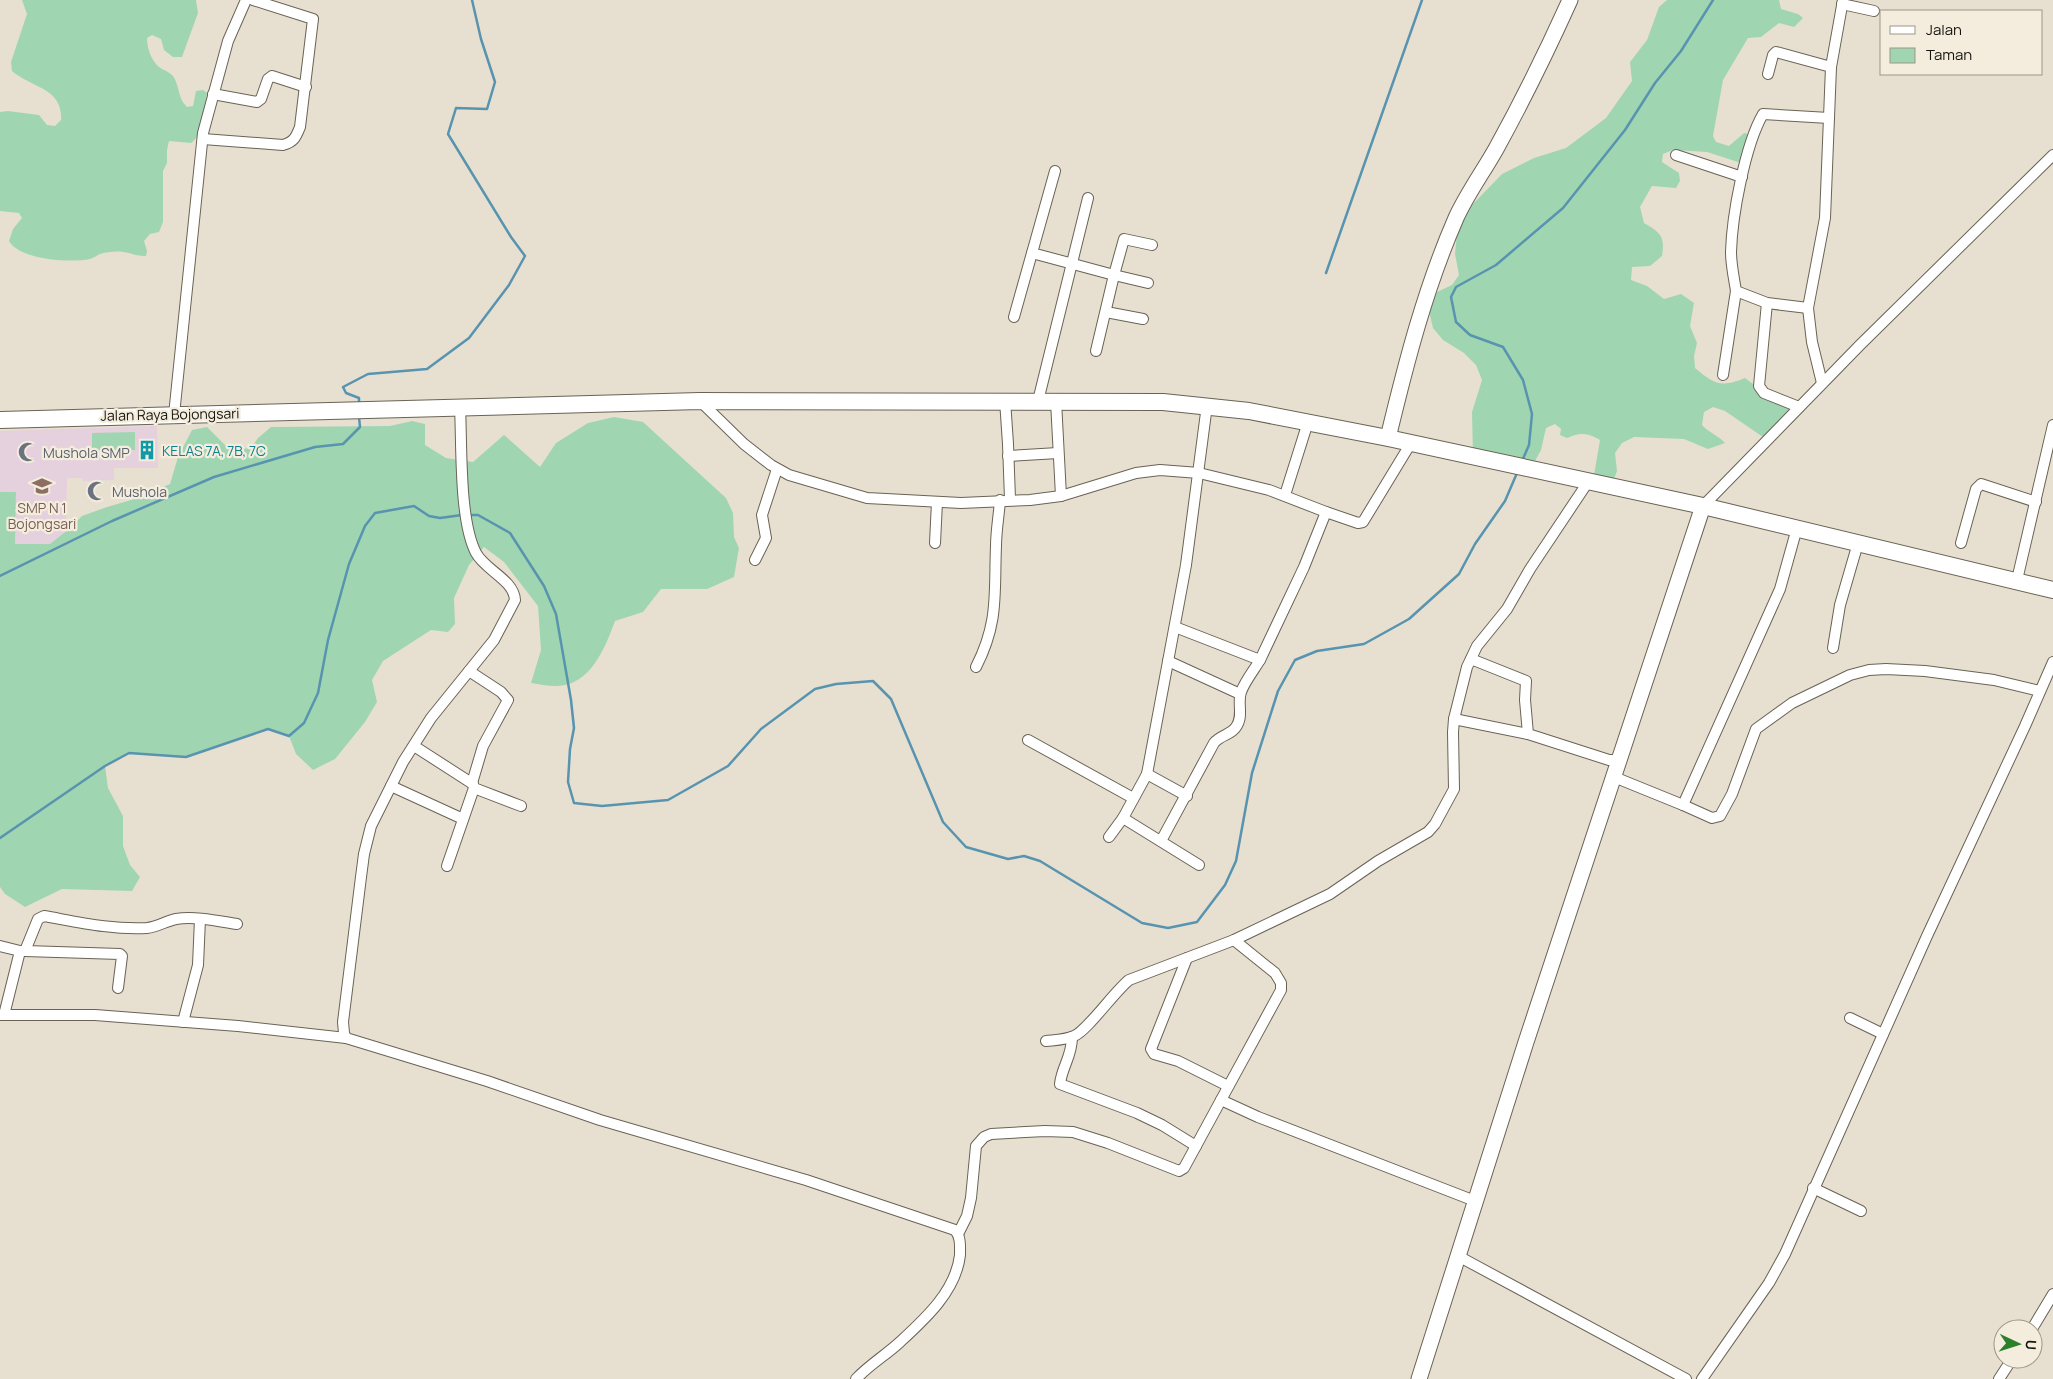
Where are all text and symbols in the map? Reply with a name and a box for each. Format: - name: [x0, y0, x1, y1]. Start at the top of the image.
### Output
- legend: [1880, 10, 2043, 75]
- text: Jalan: [1926, 19, 1962, 40]
- text: Taman: [1926, 44, 1972, 65]
- street label: Jalan Raya Bojongsari: [100, 403, 240, 425]
- building icon: KELAS 7A, 7B, 7C: [136, 439, 158, 461]
- mosque icon: Mushola SMP: [17, 441, 39, 463]
- place label: KELAS 7A, 7B, 7C: [162, 441, 266, 460]
- place label: Mushola SMP: [43, 443, 130, 462]
- school or university icon: SMP N 1 Bojongsari: [31, 475, 53, 497]
- mosque icon: Mushola: [86, 480, 108, 502]
- place label: Mushola: [112, 482, 167, 501]
- place label: SMP N 1 Bojongsari: [8, 498, 76, 533]
- north arrow: [1993, 1319, 2043, 1369]
- text: U: [2022, 1339, 2041, 1351]

